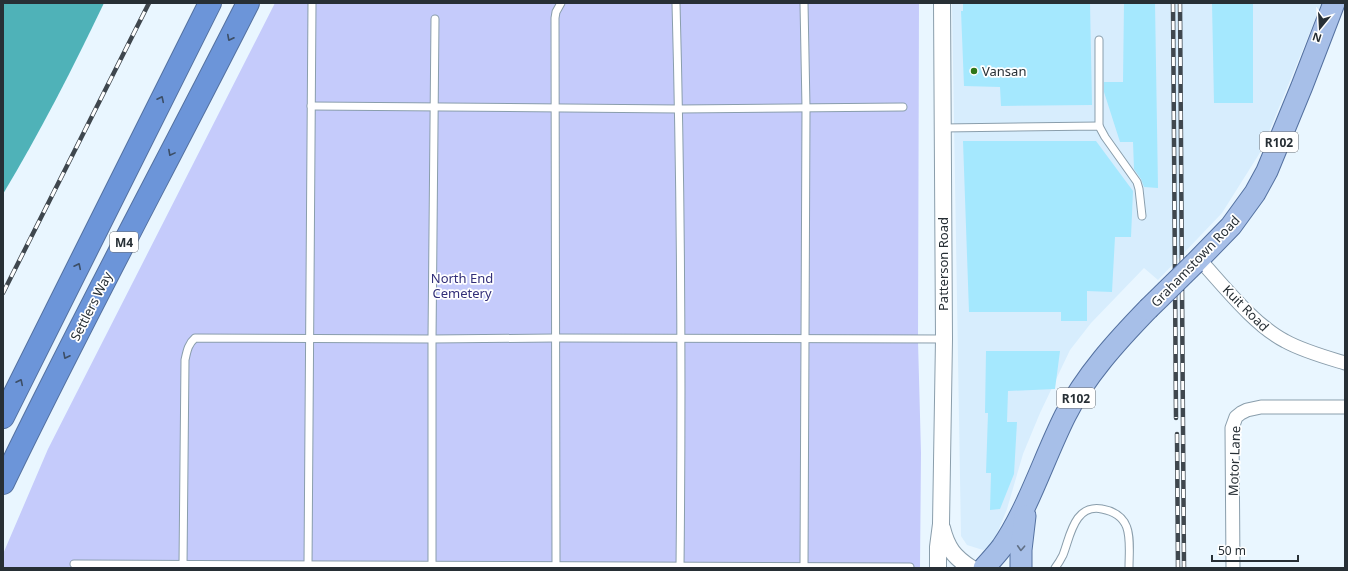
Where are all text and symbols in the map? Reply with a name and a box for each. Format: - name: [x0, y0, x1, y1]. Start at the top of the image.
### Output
- north arrow: [1300, 8, 1340, 48]
- text: N: [1310, 29, 1323, 47]
- one-way arrow: [227, 34, 235, 41]
- place label: Vansan: [982, 62, 1026, 80]
- marker: Vansan: [969, 66, 979, 76]
- one-way arrow: [156, 96, 164, 104]
- road number: R102: [1260, 132, 1298, 152]
- one-way arrow: [168, 149, 176, 157]
- street label: Grahamstown Road: [1147, 211, 1243, 311]
- street label: Patterson Road: [934, 217, 952, 311]
- road number: M4: [110, 232, 138, 252]
- one-way arrow: [73, 263, 81, 270]
- street label: Settlers Way: [66, 268, 116, 344]
- park label: North End Cemetery: [431, 269, 493, 302]
- street label: Kuit Road: [1219, 281, 1273, 335]
- one-way arrow: [63, 352, 71, 359]
- one-way arrow: [15, 379, 23, 387]
- road number: R102: [1057, 388, 1095, 408]
- street label: Motor Lane: [1224, 425, 1244, 497]
- scale bar: [1212, 537, 1298, 563]
- text: 50 m: [1218, 542, 1246, 559]
- one-way arrow: [1017, 545, 1025, 551]

